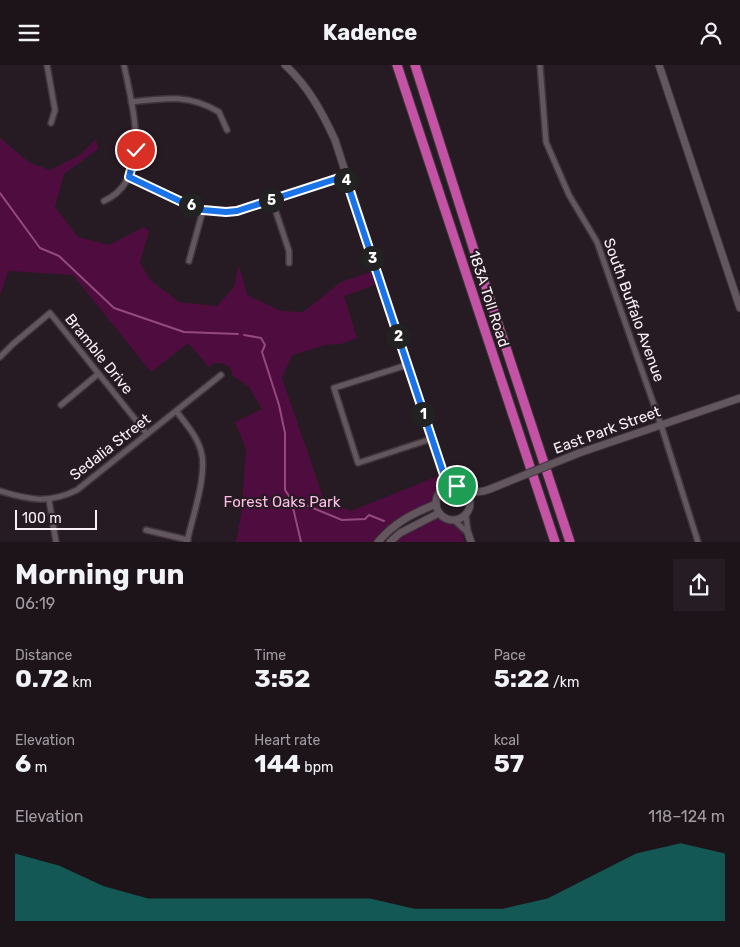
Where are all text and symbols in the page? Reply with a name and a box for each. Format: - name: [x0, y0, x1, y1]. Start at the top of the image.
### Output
- icon: menu: [15, 19, 43, 47]
- text: Kadence: [323, 19, 417, 46]
- icon: person: [697, 19, 725, 47]
- pin: [115, 129, 157, 171]
- icon: check: [122, 136, 150, 164]
- pin: 4: [334, 167, 358, 193]
- text: 4: [342, 172, 351, 189]
- pin: 5: [258, 187, 284, 213]
- text: 5: [267, 192, 276, 209]
- pin: 6: [178, 193, 204, 217]
- text: 6: [187, 197, 196, 214]
- street label: South Buffalo Avenue: [600, 236, 668, 384]
- pin: 3: [360, 245, 384, 271]
- street label: 183A Toll Road: [465, 249, 513, 349]
- text: 3: [368, 250, 377, 267]
- street label: Bramble Drive: [61, 310, 137, 398]
- pin: 2: [386, 323, 410, 349]
- text: 2: [394, 328, 403, 345]
- pin: 1: [410, 401, 436, 427]
- street label: East Park Street: [551, 402, 663, 458]
- text: 1: [420, 406, 427, 423]
- street label: Sedalia Street: [66, 410, 154, 484]
- pin: [436, 465, 478, 507]
- icon: arrive: [443, 472, 471, 500]
- park label: Forest Oaks Park: [224, 493, 341, 511]
- scale bar: [15, 507, 98, 530]
- text: 100 m: [22, 510, 62, 527]
- text: Morning run: [15, 558, 184, 591]
- button: share: [673, 559, 725, 611]
- text: 06:19: [15, 594, 55, 613]
- text: Distance: [15, 647, 72, 664]
- text: Time: [254, 647, 286, 664]
- text: Pace: [494, 647, 526, 664]
- text: 0.72: [15, 664, 69, 693]
- text: 3:52: [254, 664, 311, 693]
- text: 5:22: [494, 664, 550, 693]
- text: km: [69, 674, 92, 691]
- text: /km: [550, 674, 579, 691]
- text: Elevation: [15, 732, 75, 749]
- text: Heart rate: [254, 732, 320, 749]
- text: kcal: [494, 732, 519, 749]
- text: 6: [15, 749, 31, 778]
- text: 144: [254, 749, 301, 778]
- text: 57: [494, 749, 524, 778]
- text: m: [31, 759, 47, 776]
- text: bpm: [301, 759, 333, 776]
- text: Elevation: [15, 807, 84, 826]
- text: 118–124 m: [648, 807, 725, 826]

